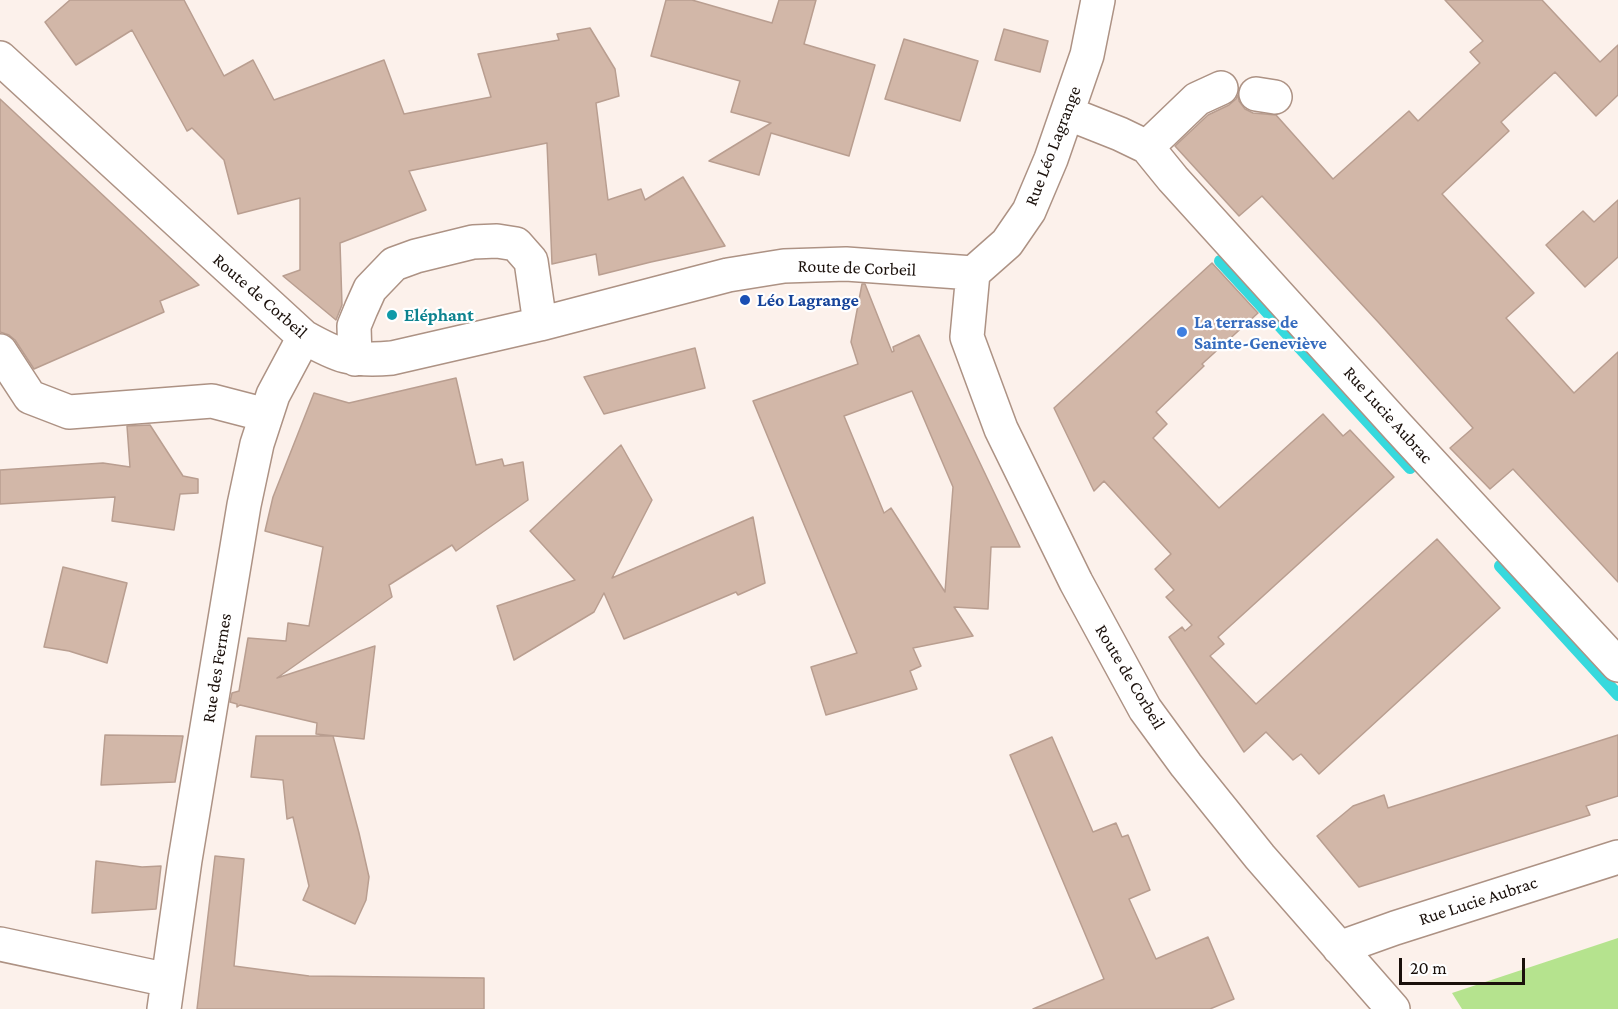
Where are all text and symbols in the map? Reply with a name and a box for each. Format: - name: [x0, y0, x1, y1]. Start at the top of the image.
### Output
- street label: Rue Léo Lagrange: [1020, 83, 1086, 209]
- street label: Route de Corbeil: [208, 249, 312, 343]
- street label: Route de Corbeil: [797, 255, 917, 281]
- place label: Léo Lagrange: [757, 289, 859, 311]
- marker: Léo Lagrange: [738, 293, 752, 307]
- place label: Eléphant: [404, 304, 474, 326]
- marker: Eléphant: [385, 308, 399, 322]
- place label: La terrasse de Sainte-Geneviève: [1194, 311, 1327, 354]
- marker: La terrasse de Sainte-Geneviève: [1175, 325, 1189, 339]
- street label: Rue Lucie Aubrac: [1339, 362, 1437, 468]
- street label: Rue des Fermes: [198, 612, 236, 724]
- street label: Route de Corbeil: [1090, 621, 1170, 733]
- street label: Rue Lucie Aubrac: [1416, 872, 1540, 930]
- scale bar: [1402, 946, 1528, 984]
- text: 20 m: [1410, 958, 1447, 978]

